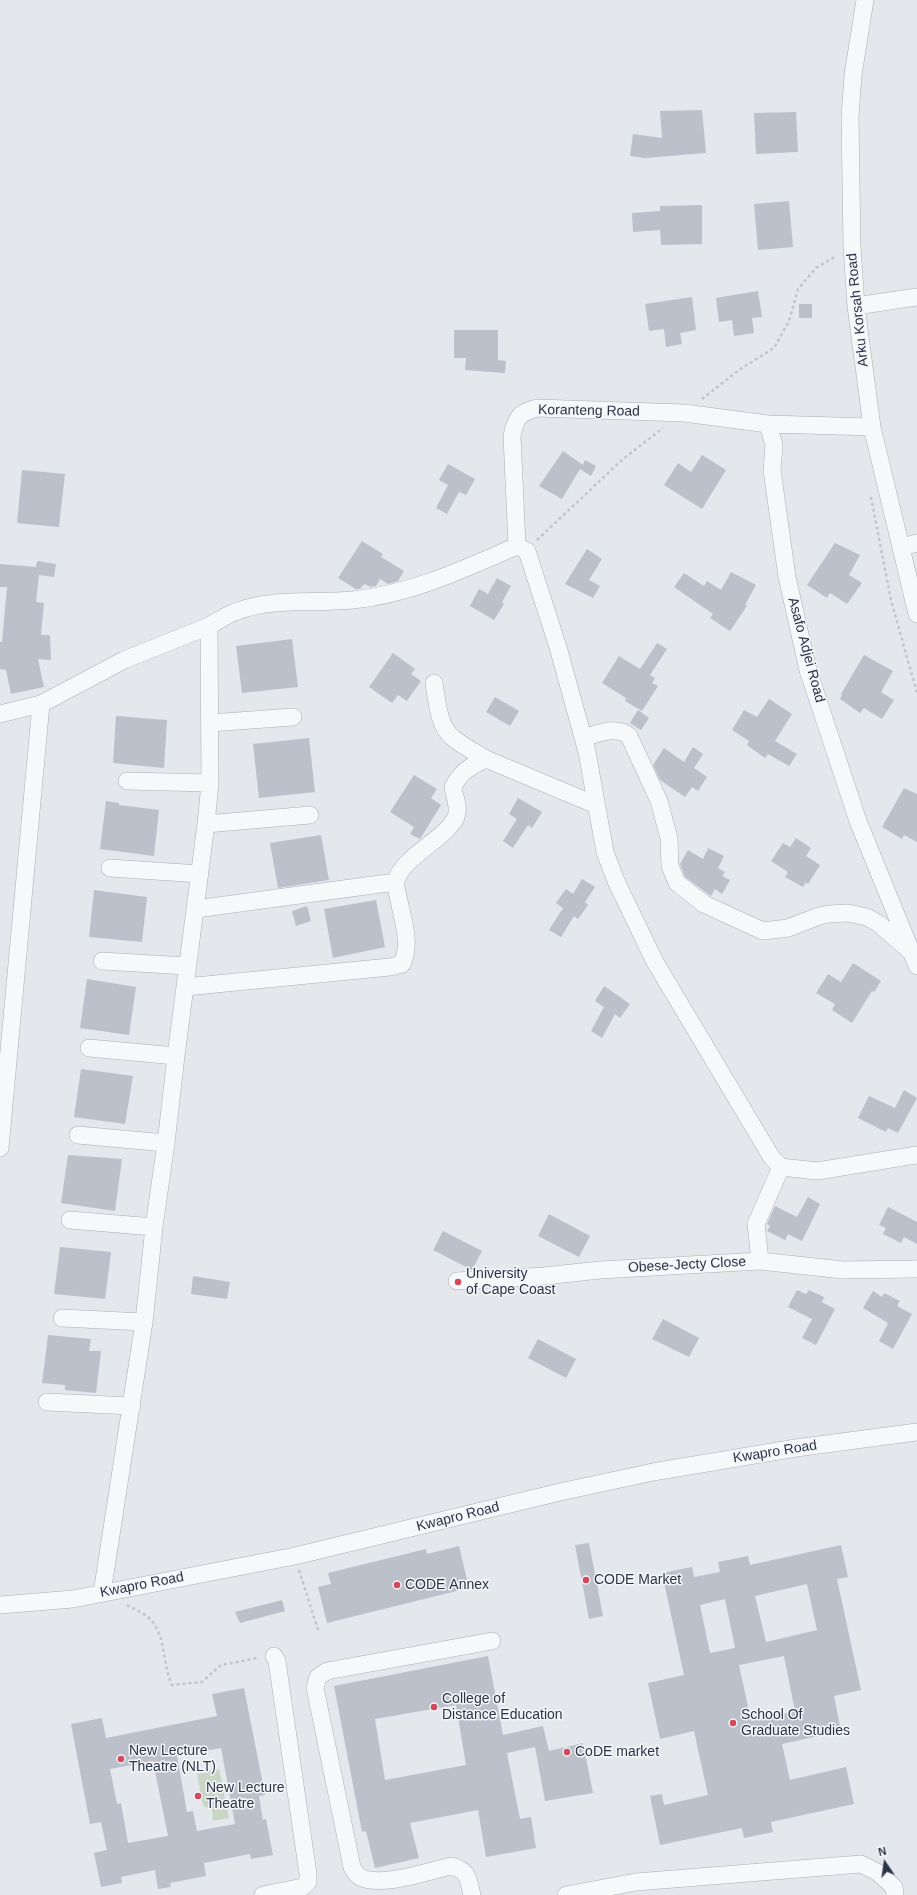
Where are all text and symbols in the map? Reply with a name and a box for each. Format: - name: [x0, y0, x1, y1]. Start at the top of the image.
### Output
- street label: Arku Korsah Road: [844, 252, 872, 368]
- street label: Koranteng Road: [538, 402, 640, 420]
- street label: Asafo Adjei Road: [784, 596, 828, 704]
- street label: Obese-Jecty Close: [628, 1254, 746, 1276]
- place label: University of Cape Coast: [466, 1266, 555, 1298]
- marker: University of Cape Coast: [453, 1277, 463, 1287]
- street label: Kwapro Road: [732, 1437, 818, 1467]
- street label: Kwapro Road: [415, 1499, 501, 1535]
- street label: Kwapro Road: [99, 1569, 185, 1601]
- place label: CODE Market: [594, 1572, 681, 1588]
- marker: CODE Market: [581, 1575, 591, 1585]
- place label: CODE Annex: [405, 1577, 489, 1593]
- marker: CODE Annex: [392, 1580, 402, 1590]
- place label: College of Distance Education: [442, 1691, 563, 1724]
- marker: College of Distance Education: [429, 1702, 439, 1712]
- place label: School Of Graduate Studies: [741, 1707, 850, 1740]
- marker: School Of Graduate Studies: [728, 1718, 738, 1728]
- place label: New Lecture Theatre (NLT): [129, 1743, 216, 1776]
- place label: CoDE market: [575, 1744, 659, 1760]
- marker: CoDE market: [562, 1747, 572, 1757]
- marker: New Lecture Theatre (NLT): [116, 1754, 126, 1764]
- place label: New Lecture Theatre: [206, 1780, 285, 1812]
- marker: New Lecture Theatre: [193, 1791, 203, 1801]
- north arrow: [865, 1843, 905, 1883]
- text: N: [877, 1845, 888, 1858]

